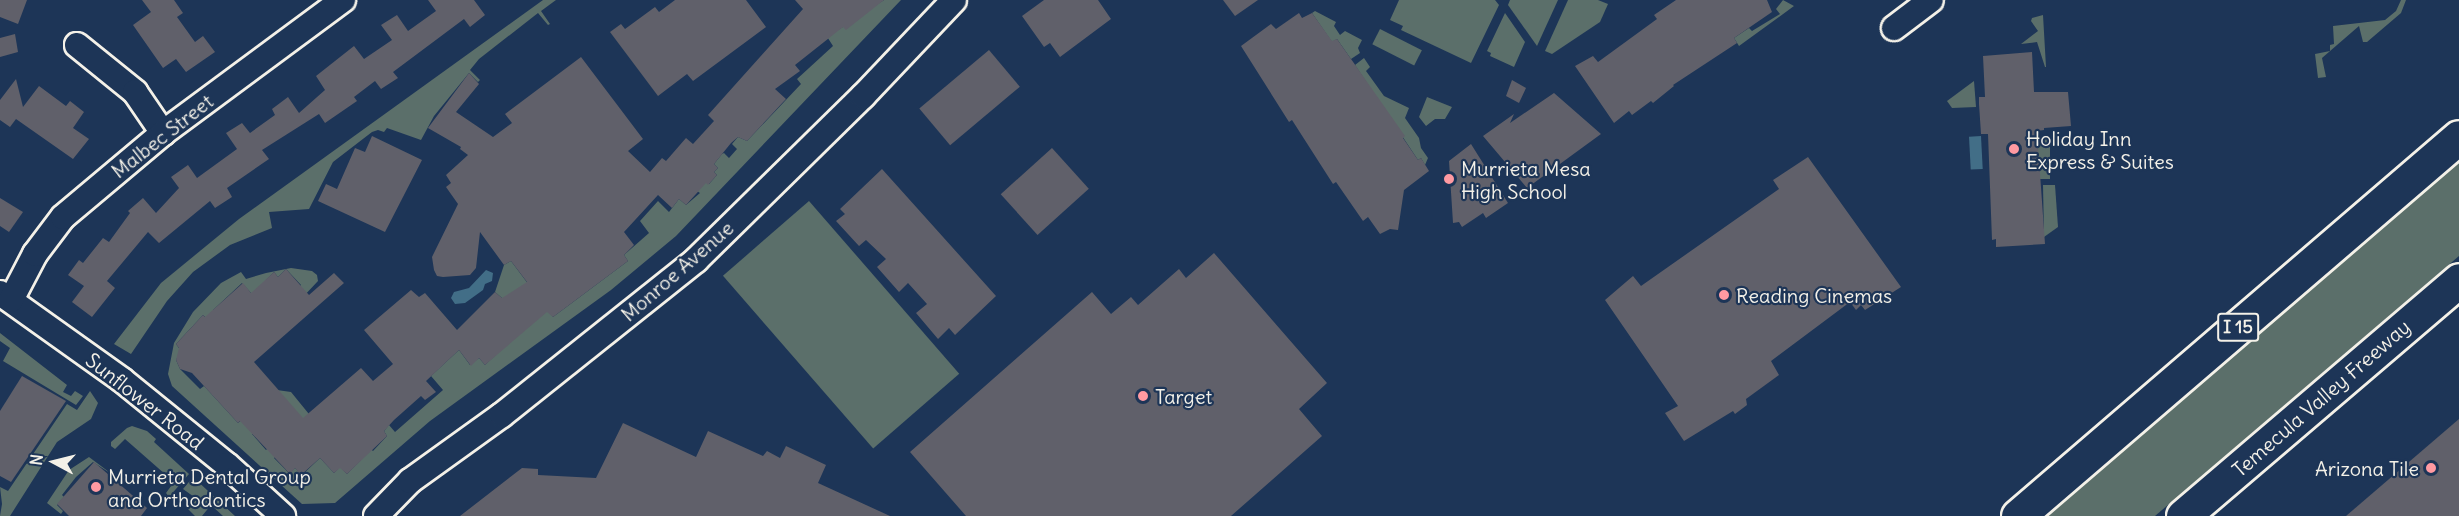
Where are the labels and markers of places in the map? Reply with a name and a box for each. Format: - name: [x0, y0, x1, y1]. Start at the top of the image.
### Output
- place label: Holiday Inn Express & Suites: [2026, 126, 2174, 173]
- marker: Holiday Inn Express & Suites: [2007, 142, 2021, 156]
- place label: Murrieta Mesa High School: [1461, 156, 1591, 203]
- marker: Murrieta Mesa High School: [1442, 172, 1456, 186]
- place label: Reading Cinemas: [1736, 283, 1892, 307]
- marker: Reading Cinemas: [1717, 288, 1731, 302]
- place label: Target: [1155, 384, 1212, 408]
- marker: Target: [1136, 389, 1150, 403]
- place label: Arizona Tile: [2315, 456, 2419, 480]
- marker: Arizona Tile: [2424, 461, 2438, 475]
- place label: Murrieta Dental Group and Orthodontics: [108, 464, 311, 511]
- marker: Murrieta Dental Group and Orthodontics: [89, 480, 103, 494]

